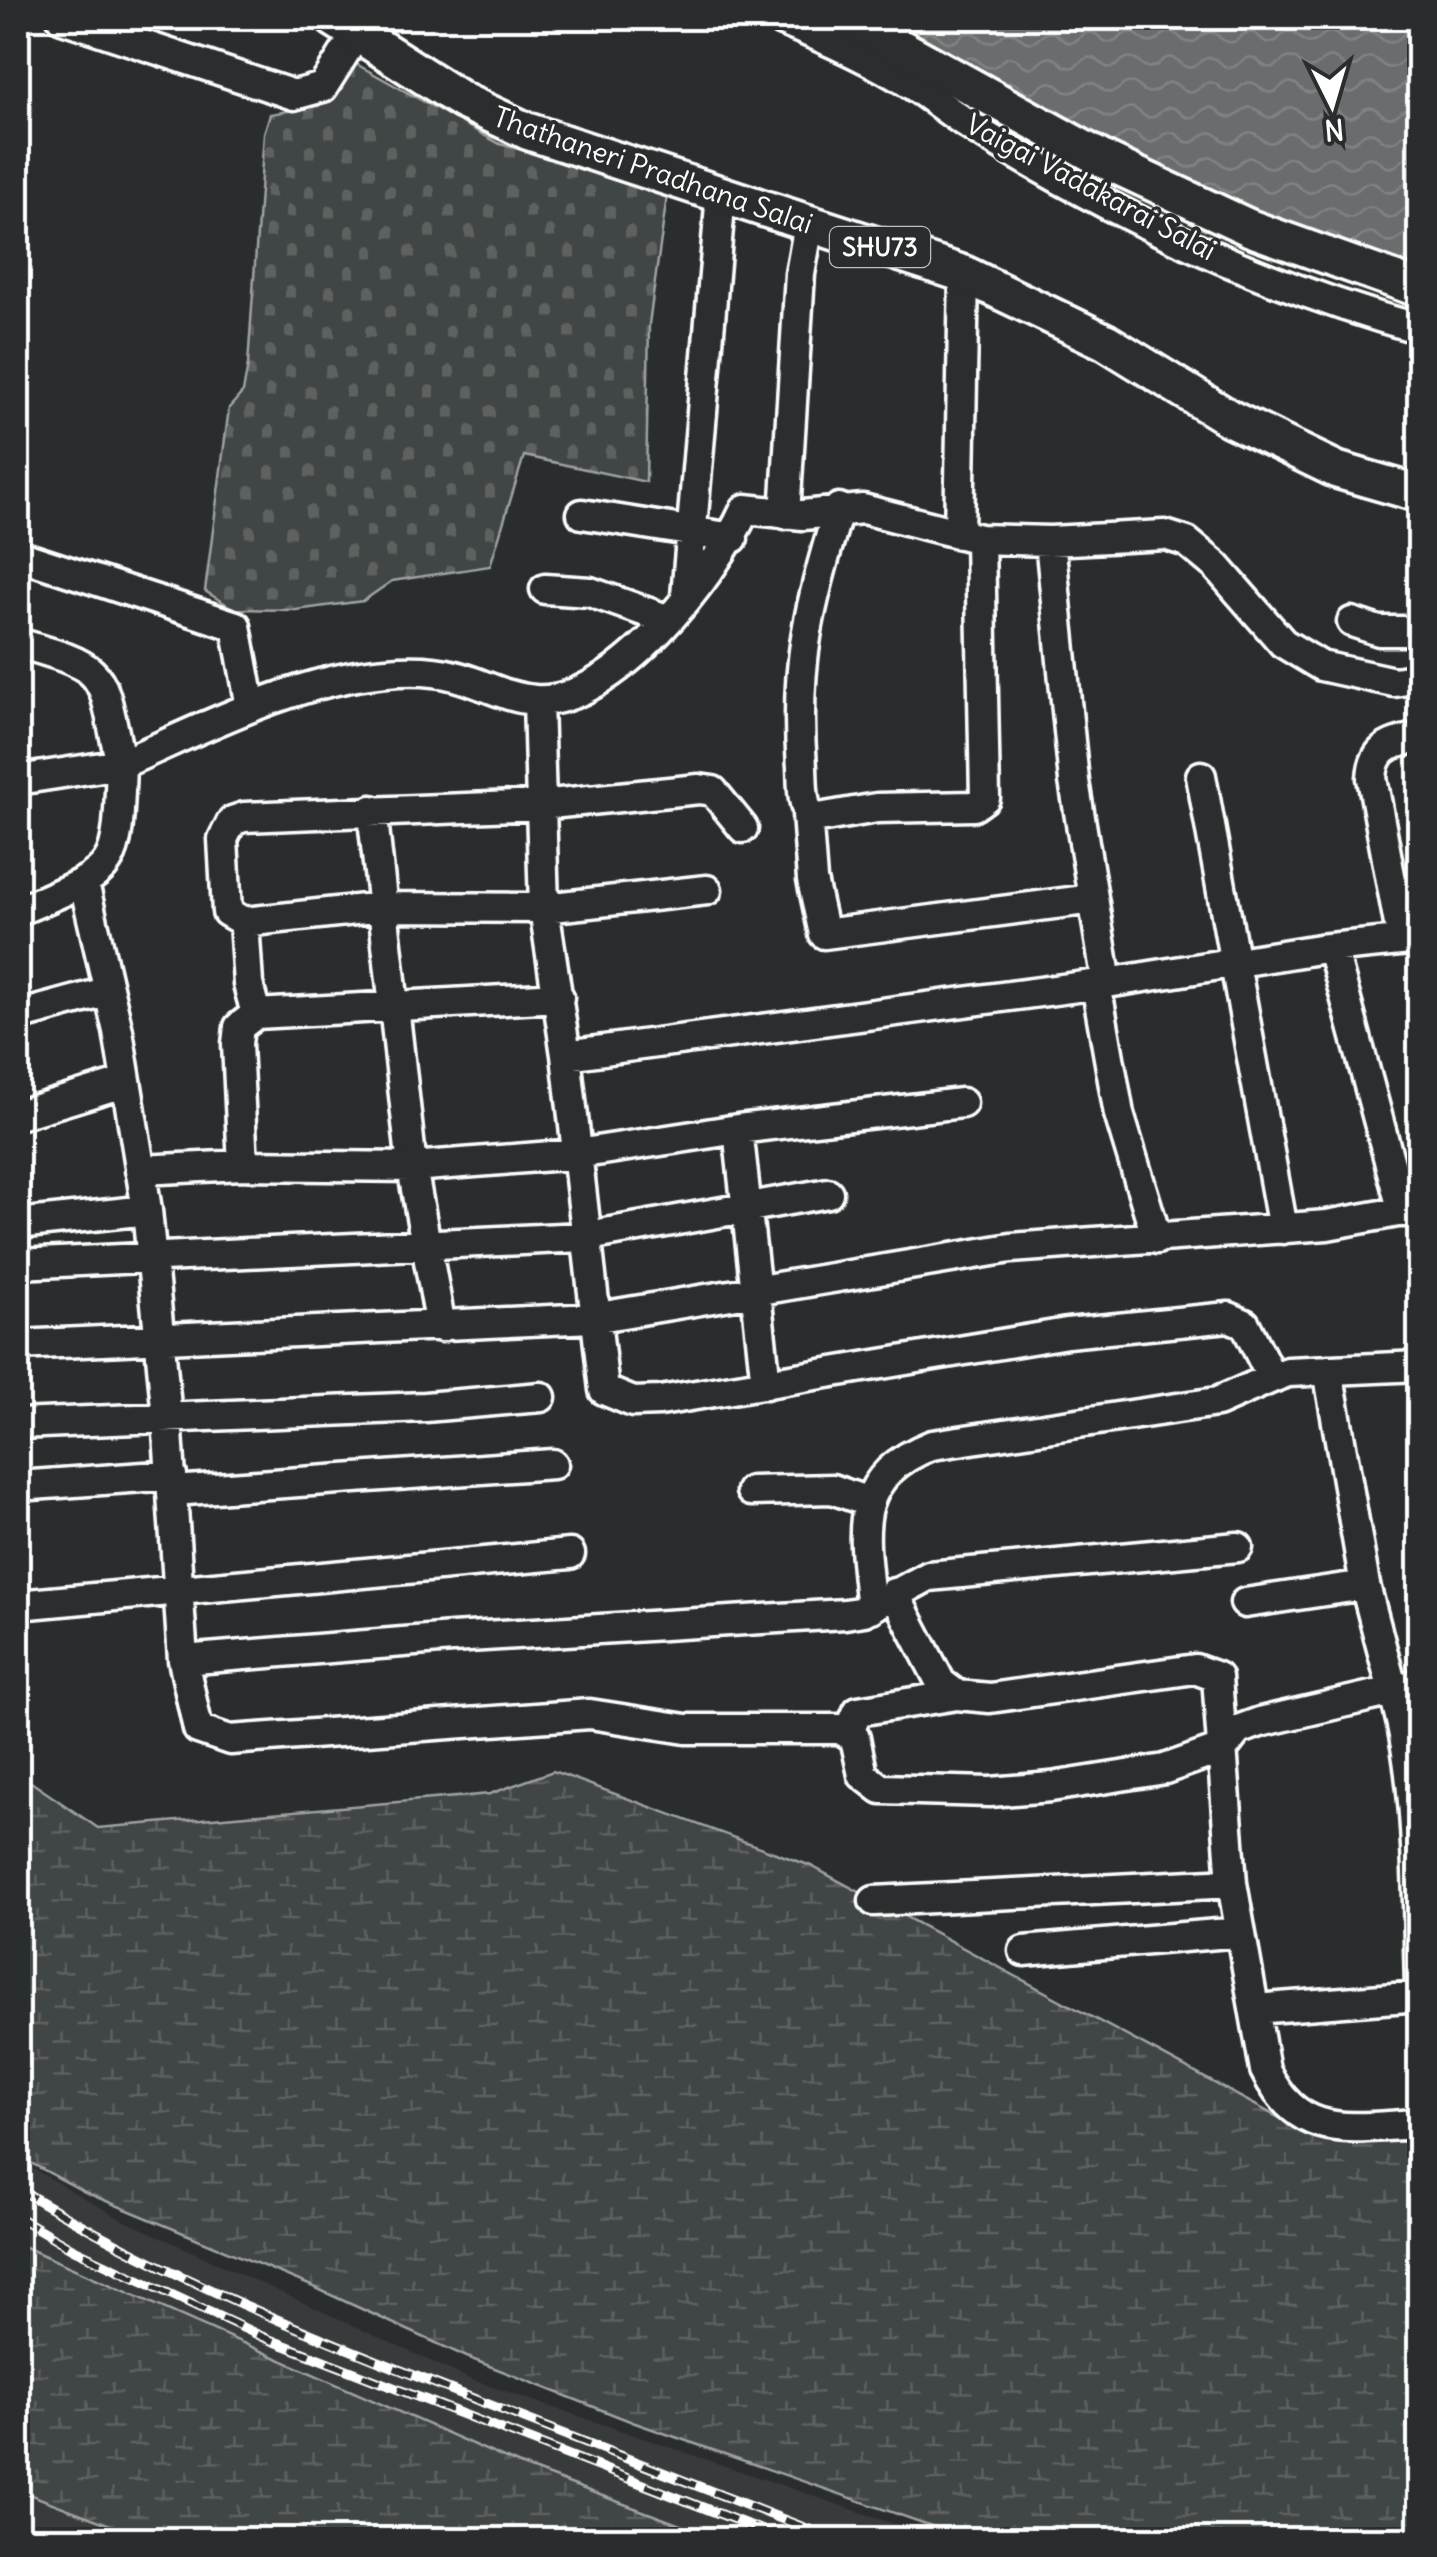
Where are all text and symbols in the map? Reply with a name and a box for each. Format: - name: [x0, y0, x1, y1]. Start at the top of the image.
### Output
- north arrow: [1282, 55, 1382, 155]
- street label: Thathaneri Pradhana Salai: [489, 98, 817, 242]
- street label: Vaigai Vadakarai Salai: [960, 106, 1222, 268]
- text: N: [1323, 111, 1345, 149]
- road number: SHU73: [830, 227, 930, 267]

